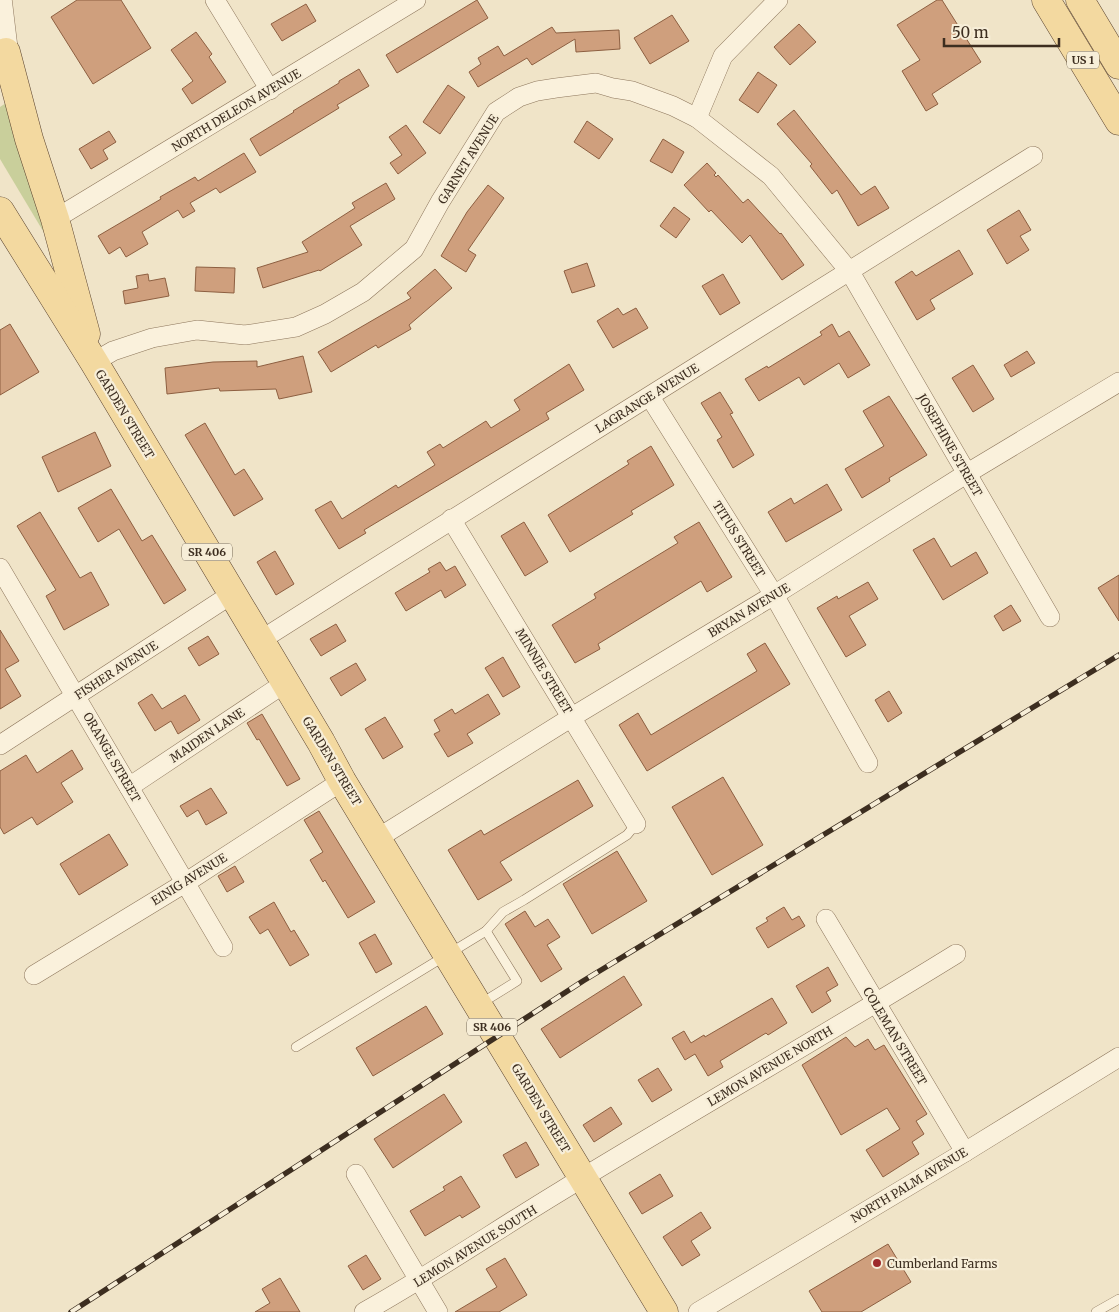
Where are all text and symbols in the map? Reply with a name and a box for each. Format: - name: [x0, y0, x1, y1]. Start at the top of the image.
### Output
- scale bar: [944, 15, 1059, 47]
- text: 50 m: [952, 23, 989, 42]
- road number: US 1: [1067, 52, 1099, 68]
- street label: NORTH DELEON AVENUE: [169, 65, 304, 155]
- street label: GARNET AVENUE: [434, 111, 502, 207]
- street label: LAGRANGE AVENUE: [592, 360, 702, 436]
- street label: GARDEN STREET: [92, 367, 158, 462]
- street label: JOSEPHINE STREET: [914, 390, 986, 500]
- street label: TITUS STREET: [710, 498, 769, 581]
- road number: SR 406: [182, 544, 232, 560]
- street label: BRYAN AVENUE: [705, 579, 793, 640]
- street label: MINNIE STREET: [513, 625, 576, 717]
- street label: FISHER AVENUE: [72, 637, 161, 702]
- street label: MAIDEN LANE: [167, 704, 248, 766]
- street label: ORANGE STREET: [80, 709, 144, 805]
- street label: GARDEN STREET: [299, 714, 365, 809]
- street label: EINIG AVENUE: [148, 850, 230, 908]
- street label: COLEMAN STREET: [860, 984, 930, 1088]
- road number: SR 406: [467, 1019, 517, 1036]
- street label: LEMON AVENUE NORTH: [705, 1022, 836, 1109]
- street label: GARDEN STREET: [508, 1061, 574, 1156]
- street label: NORTH PALM AVENUE: [848, 1144, 970, 1226]
- street label: LEMON AVENUE SOUTH: [411, 1202, 540, 1290]
- place label: Cumberland Farms: [887, 1256, 998, 1271]
- marker: Cumberland Farms: [871, 1257, 883, 1269]

